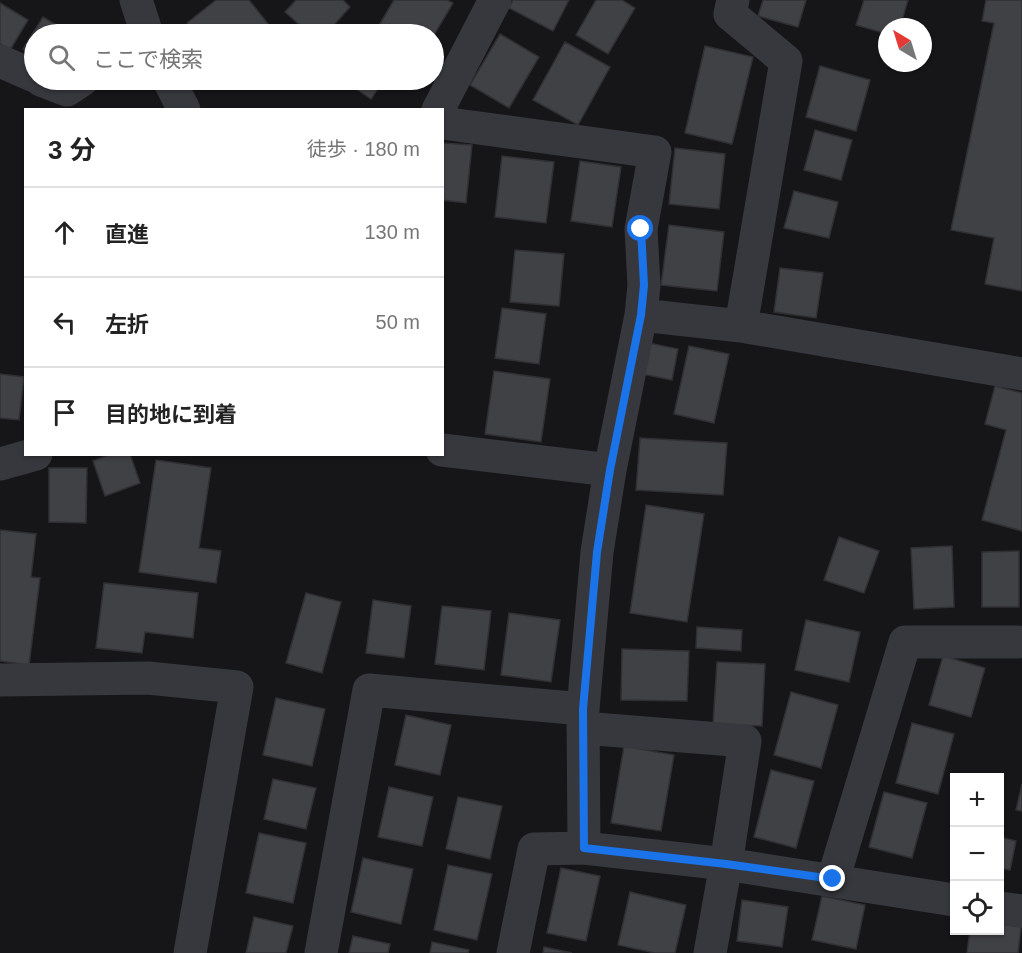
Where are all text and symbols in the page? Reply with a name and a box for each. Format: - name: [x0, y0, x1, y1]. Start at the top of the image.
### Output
- north arrow: [878, 18, 932, 72]
- search box: [24, 24, 444, 90]
- icon: search: [45, 41, 78, 74]
- text: ここで検索: [93, 47, 203, 72]
- text: 3 分: [48, 135, 96, 165]
- text: 徒歩 · 180 m: [307, 138, 420, 160]
- route start: [627, 215, 653, 241]
- icon: ahead: [48, 216, 81, 249]
- text: 130 m: [364, 221, 420, 243]
- text: 直進: [105, 222, 149, 247]
- icon: left: [48, 306, 81, 339]
- text: 50 m: [376, 311, 420, 333]
- text: 左折: [105, 312, 149, 337]
- icon: arrive: [48, 396, 81, 429]
- text: 目的地に到着: [105, 402, 237, 427]
- map controls: [950, 773, 1004, 935]
- button: +: [950, 773, 1004, 827]
- button: −: [950, 827, 1004, 881]
- route end: [819, 865, 845, 891]
- button: locate: [950, 881, 1004, 935]

